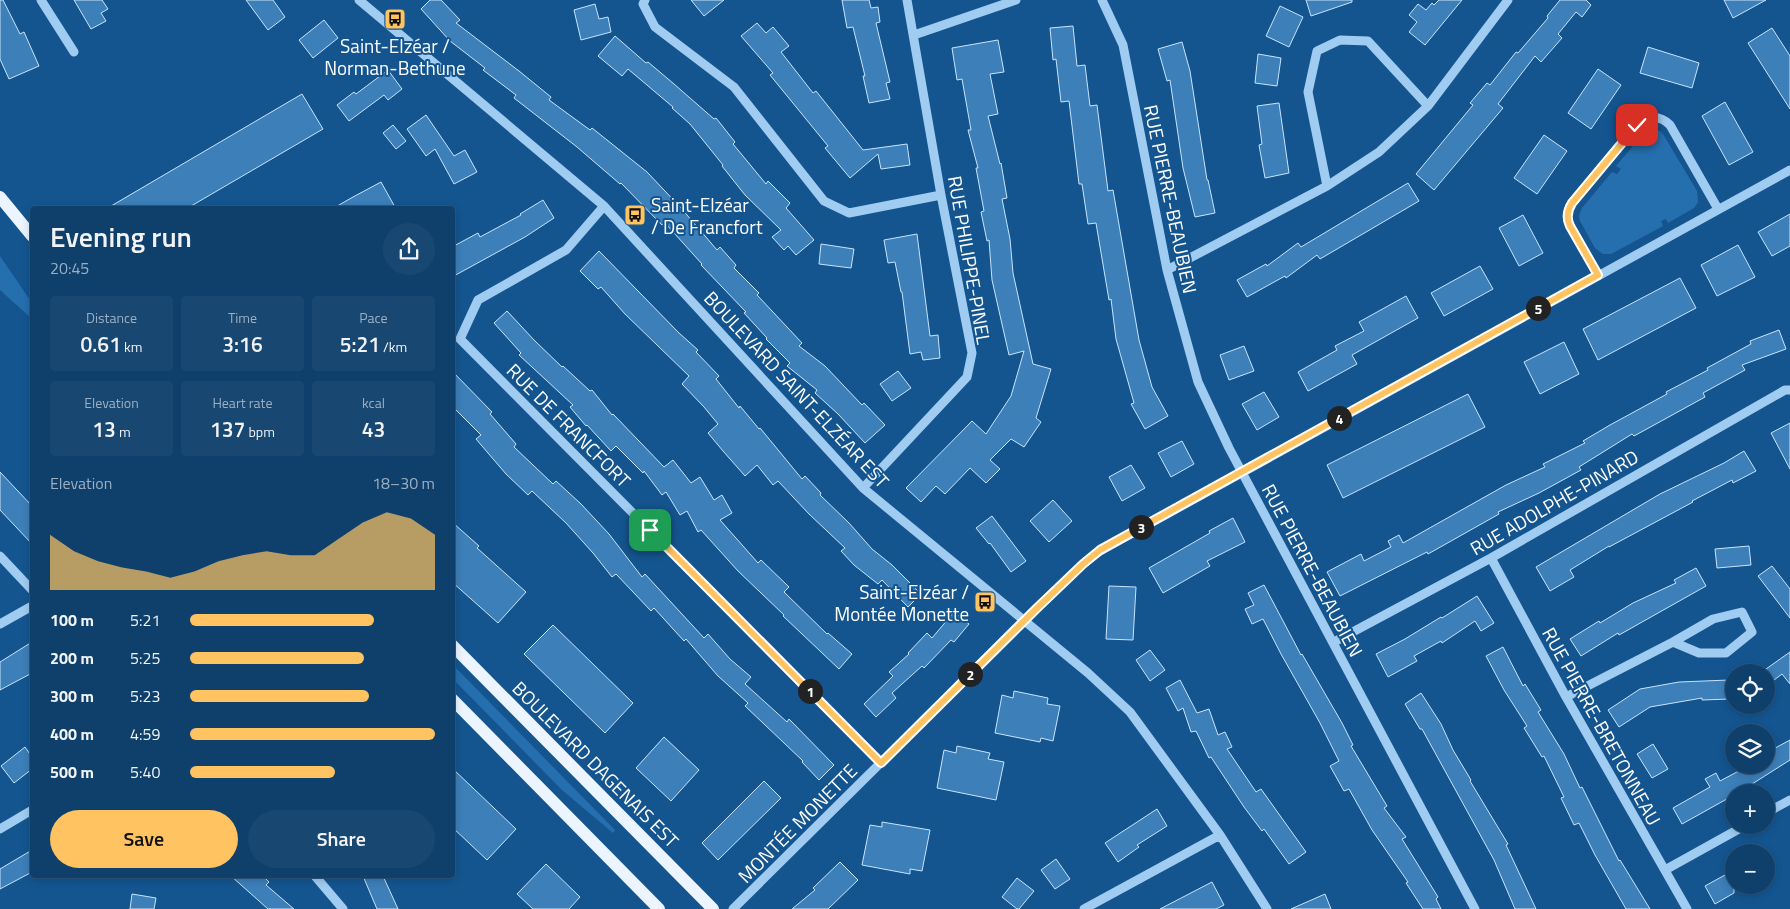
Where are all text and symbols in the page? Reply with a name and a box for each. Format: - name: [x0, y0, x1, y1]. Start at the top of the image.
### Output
- bus stop icon: Saint-Elzéar / Norman-Bethune: [383, 7, 407, 31]
- place label: Saint-Elzéar / Norman-Bethune: [324, 31, 466, 82]
- street label: RUE PIERRE-BEAUBIEN: [1137, 102, 1205, 296]
- pin: [1616, 104, 1658, 146]
- icon: check: [1623, 111, 1651, 139]
- street label: RUE PHILIPPE-PINEL: [941, 174, 999, 346]
- place label: Saint-Elzéar / De Francfort: [651, 190, 763, 241]
- bus stop icon: Saint-Elzéar / De Francfort: [623, 203, 647, 227]
- text: Evening run: [50, 215, 192, 258]
- button: share: [383, 223, 435, 275]
- text: 20:45: [50, 256, 89, 280]
- street label: BOULEVARD SAINT-ELZÉAR EST: [698, 284, 896, 494]
- pin: 5: [1526, 296, 1550, 320]
- text: 5: [1535, 298, 1542, 319]
- text: Distance: [86, 307, 137, 328]
- text: Time: [228, 307, 257, 328]
- text: Pace: [359, 307, 388, 328]
- text: 0.61: [81, 328, 121, 360]
- text: 3:16: [222, 328, 263, 360]
- text: 5:21: [340, 328, 380, 360]
- text: km: [121, 336, 142, 357]
- text: /km: [380, 336, 407, 357]
- street label: RUE DE FRANCFORT: [500, 356, 638, 494]
- text: Elevation: [84, 392, 139, 413]
- text: Heart rate: [212, 392, 273, 413]
- text: kcal: [362, 392, 385, 413]
- pin: 4: [1326, 406, 1352, 430]
- text: 4: [1336, 408, 1343, 429]
- text: 13: [92, 413, 116, 445]
- text: 137: [210, 413, 245, 445]
- text: 43: [362, 413, 385, 445]
- text: m: [116, 421, 131, 442]
- text: bpm: [245, 421, 275, 442]
- street label: RUE ADOLPHE-PINARD: [1464, 442, 1644, 562]
- text: Elevation: [50, 471, 112, 495]
- text: 18–30 m: [372, 471, 435, 495]
- street label: RUE PIERRE-BEAUBIEN: [1255, 478, 1371, 662]
- pin: [629, 509, 671, 551]
- pin: 3: [1128, 514, 1154, 540]
- icon: arrive: [636, 516, 664, 544]
- text: 3: [1138, 517, 1145, 538]
- place label: Saint-Elzéar / Montée Monette: [834, 577, 969, 628]
- bus stop icon: Saint-Elzéar / Montée Monette: [973, 590, 997, 614]
- text: 100 m: [50, 608, 94, 632]
- text: 5:21: [130, 608, 160, 632]
- street label: RUE PIERRE-BRETONNEAU: [1535, 622, 1669, 830]
- text: 200 m: [50, 646, 94, 670]
- text: 5:25: [130, 646, 160, 670]
- pin: 2: [958, 662, 982, 686]
- text: 2: [967, 664, 974, 685]
- map controls: [1725, 664, 1775, 894]
- button: locate: [1725, 664, 1775, 714]
- street label: BOULEVARD DAGENAIS EST: [506, 674, 686, 854]
- pin: 1: [798, 678, 822, 704]
- text: 1: [807, 681, 814, 702]
- text: 300 m: [50, 684, 94, 708]
- text: 5:23: [130, 684, 160, 708]
- text: 400 m: [50, 722, 94, 746]
- text: 4:59: [130, 722, 160, 746]
- button: layers: [1725, 724, 1775, 774]
- street label: MONTÉE MONETTE: [731, 757, 863, 889]
- text: 500 m: [50, 760, 94, 784]
- text: 5:40: [130, 760, 160, 784]
- button: +: [1725, 784, 1775, 834]
- button: Save: [50, 810, 238, 868]
- button: Share: [248, 810, 435, 868]
- button: −: [1725, 844, 1775, 894]

